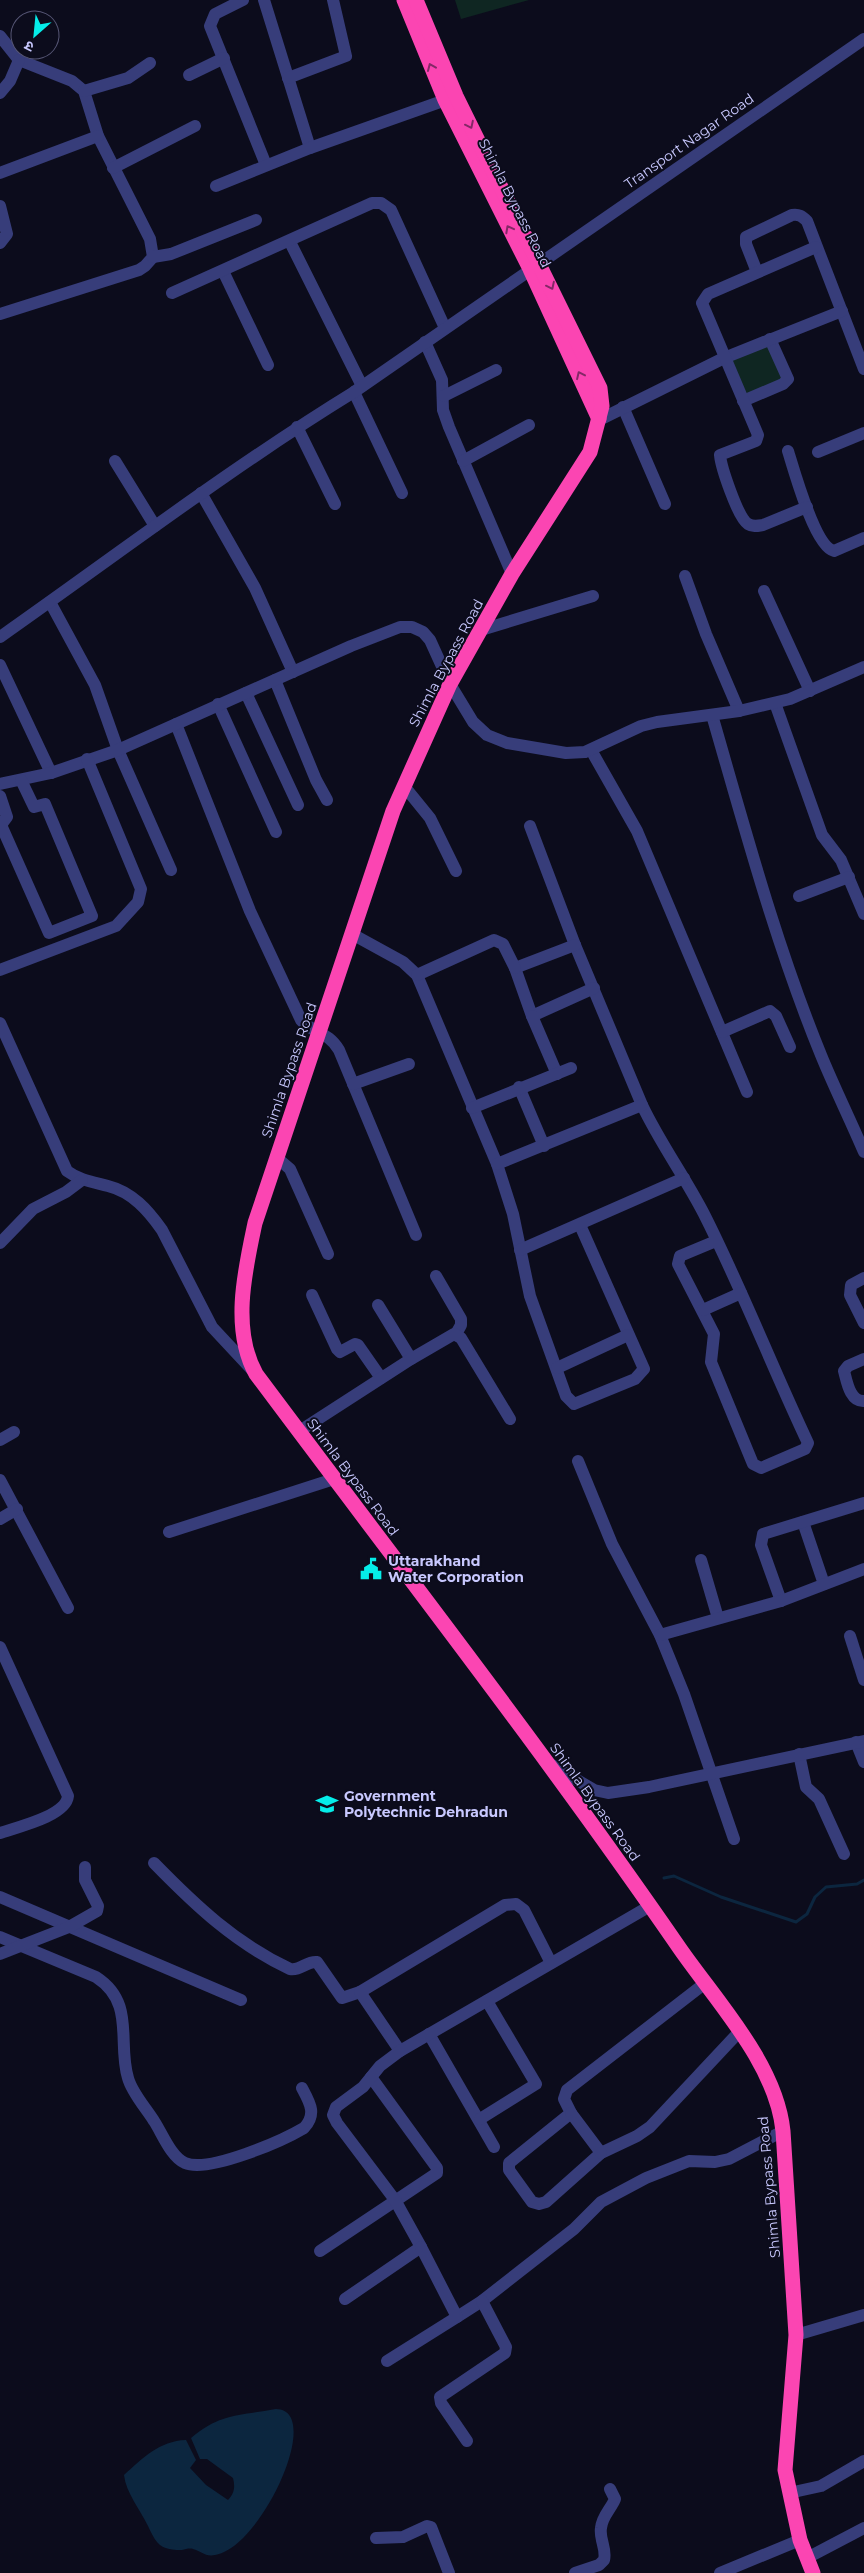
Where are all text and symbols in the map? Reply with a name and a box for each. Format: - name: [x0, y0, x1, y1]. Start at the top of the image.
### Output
- north arrow: [10, 10, 60, 60]
- text: उ: [21, 36, 37, 56]
- one-way arrow: [427, 63, 438, 72]
- street label: Transport Nagar Road: [621, 89, 757, 193]
- one-way arrow: [464, 120, 475, 129]
- street label: Shimla Bypass Road: [475, 136, 555, 270]
- one-way arrow: [505, 225, 515, 234]
- one-way arrow: [545, 281, 555, 290]
- one-way arrow: [576, 371, 586, 380]
- street label: Shimla Bypass Road: [405, 596, 487, 730]
- street label: Shimla Bypass Road: [257, 1000, 321, 1140]
- street label: Shimla Bypass Road: [303, 1415, 403, 1539]
- place label: Uttarakhand Water Corporation: [388, 1552, 524, 1586]
- public building icon: Uttarakhand Water Corporation: [358, 1556, 384, 1582]
- street label: Shimla Bypass Road: [546, 1739, 644, 1865]
- place label: Government Polytechnic Dehradun: [344, 1787, 508, 1821]
- school or university icon: Government Polytechnic Dehradun: [314, 1791, 340, 1817]
- street label: Shimla Bypass Road: [754, 2115, 784, 2259]

